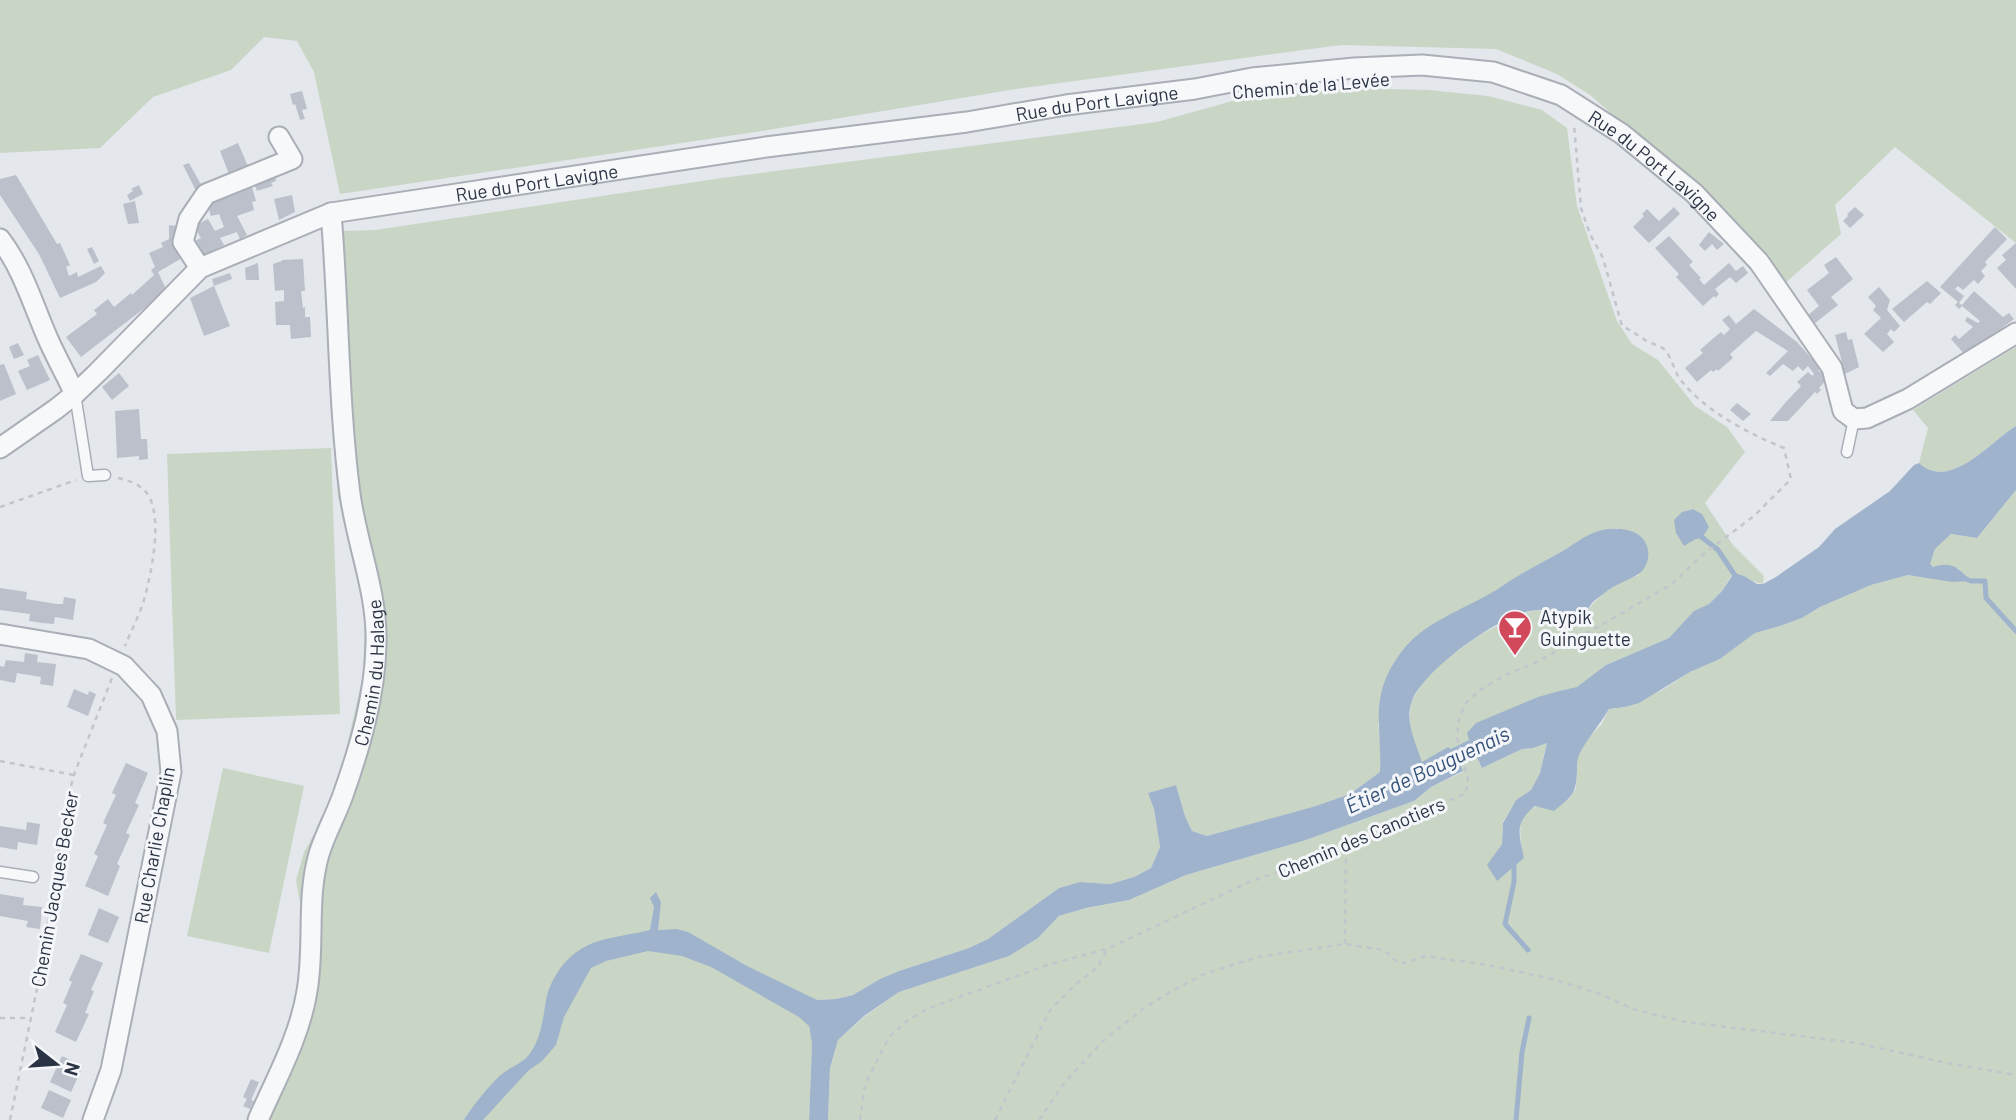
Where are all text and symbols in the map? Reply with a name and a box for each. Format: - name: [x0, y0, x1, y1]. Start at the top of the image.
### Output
- street label: Chemin de la Levée: [1231, 67, 1391, 103]
- street label: Rue du Port Lavigne: [1014, 80, 1180, 125]
- street label: Rue du Port Lavigne: [1584, 104, 1726, 226]
- street label: Rue du Port Lavigne: [454, 158, 619, 205]
- street label: Chemin du Halage: [348, 598, 388, 748]
- place label: Atypik Guinguette: [1540, 605, 1631, 650]
- bar icon: Atypik Guinguette: [1496, 608, 1534, 657]
- water label: Étier de Bouguenais: [1341, 720, 1513, 818]
- street label: Rue Charlie Chaplin: [129, 765, 179, 925]
- street label: Chemin Jacques Becker: [25, 789, 83, 989]
- street label: Chemin des Canotiers: [1274, 791, 1448, 883]
- north arrow: [21, 1029, 91, 1099]
- text: N: [60, 1060, 86, 1079]

